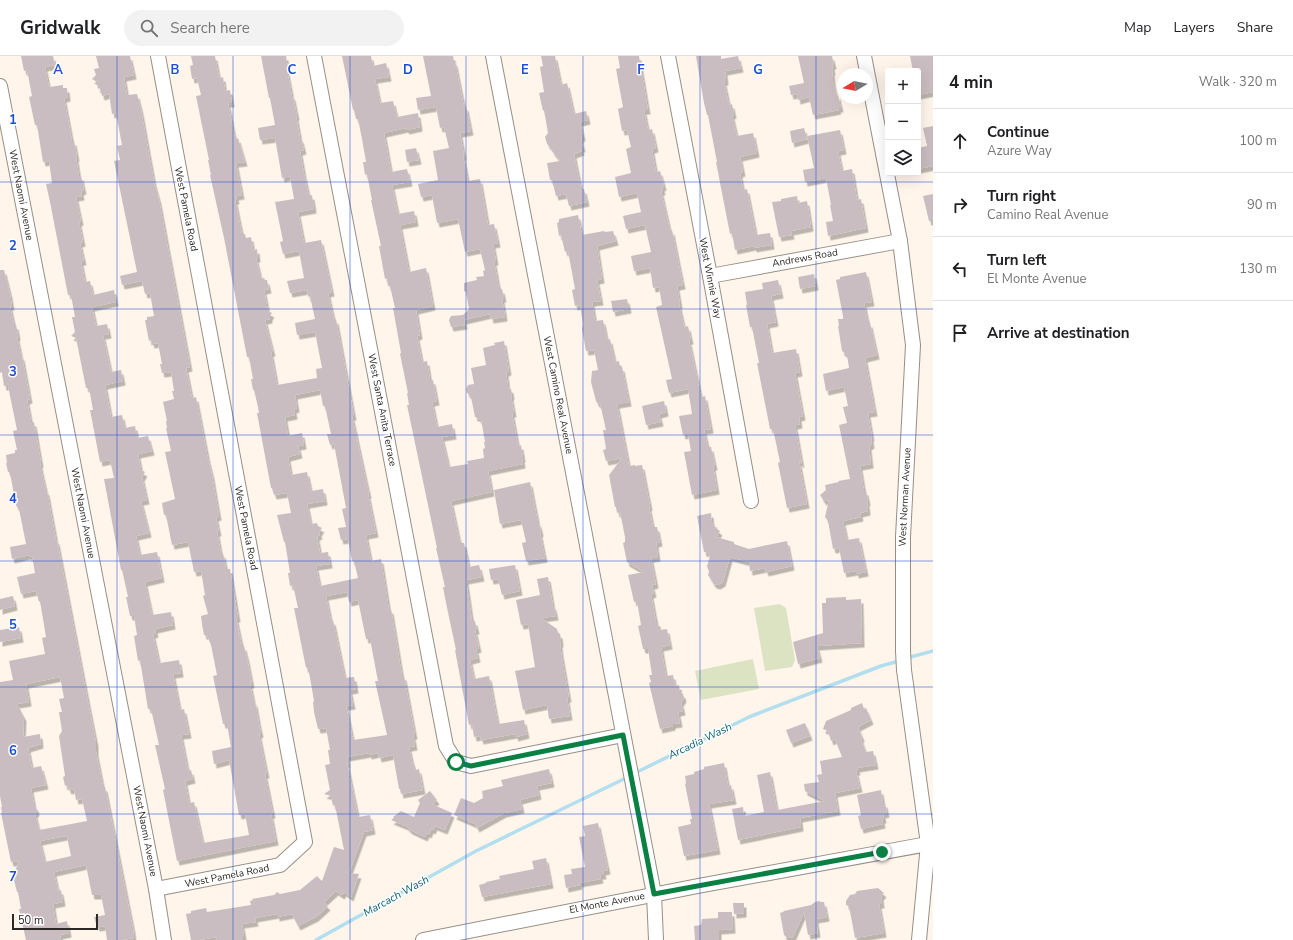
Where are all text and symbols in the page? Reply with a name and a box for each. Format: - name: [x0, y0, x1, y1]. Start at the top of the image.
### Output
- search box: [124, 10, 404, 46]
- text: Gridwalk: [20, 15, 100, 41]
- icon: search: [138, 17, 160, 39]
- text: Search here: [170, 18, 250, 38]
- text: Map: [1124, 18, 1151, 37]
- text: Layers: [1173, 18, 1215, 37]
- text: Share: [1237, 18, 1273, 37]
- text: A: [53, 61, 63, 79]
- text: B: [171, 61, 180, 79]
- text: C: [288, 61, 297, 79]
- text: D: [403, 61, 413, 79]
- text: E: [521, 61, 529, 79]
- text: F: [637, 61, 645, 79]
- text: G: [753, 61, 763, 79]
- north arrow: [837, 68, 873, 104]
- map controls: [885, 68, 921, 176]
- button: +: [885, 68, 921, 104]
- text: 4 min: [949, 71, 993, 94]
- text: Walk · 320 m: [1199, 73, 1277, 91]
- button: −: [885, 104, 921, 140]
- text: 1: [9, 111, 17, 129]
- text: Continue: [987, 122, 1049, 142]
- icon: ahead: [949, 130, 971, 152]
- text: 100 m: [1239, 132, 1277, 150]
- button: layers: [885, 140, 921, 176]
- text: Azure Way: [987, 142, 1052, 160]
- street label: West Naomi Avenue: [5, 148, 37, 242]
- street label: West Pamela Road: [171, 165, 201, 253]
- text: Turn right: [987, 186, 1056, 206]
- icon: right: [949, 194, 971, 216]
- text: 90 m: [1247, 196, 1277, 214]
- text: Camino Real Avenue: [987, 206, 1108, 224]
- street label: West Winnie Way: [695, 236, 725, 321]
- text: 2: [9, 237, 17, 255]
- street label: Andrews Road: [771, 245, 839, 271]
- text: Turn left: [987, 250, 1046, 270]
- icon: left: [949, 258, 971, 280]
- text: 130 m: [1239, 260, 1277, 278]
- text: El Monte Avenue: [987, 270, 1086, 288]
- icon: arrive: [949, 322, 971, 344]
- text: Arrive at destination: [987, 323, 1130, 343]
- street label: West Camino Real Avenue: [540, 335, 576, 455]
- street label: West Santa Anita Terrace: [364, 352, 400, 468]
- text: 3: [9, 363, 17, 381]
- street label: West Norman Avenue: [895, 447, 915, 547]
- street label: West Naomi Avenue: [67, 466, 99, 560]
- street label: West Pamela Road: [231, 484, 261, 572]
- text: 4: [9, 490, 17, 508]
- text: 5: [9, 616, 17, 634]
- water label: Arcadia Wash: [665, 719, 734, 763]
- text: 6: [9, 742, 17, 760]
- route start: [447, 753, 465, 771]
- street label: West Naomi Avenue: [129, 784, 161, 878]
- route end: [873, 843, 891, 861]
- street label: West Pamela Road: [183, 861, 271, 891]
- text: 7: [9, 868, 17, 886]
- water label: Marcach Wash: [360, 872, 432, 920]
- street label: El Monte Avenue: [568, 889, 646, 917]
- scale bar: [12, 912, 98, 931]
- text: 50 m: [18, 913, 43, 928]

